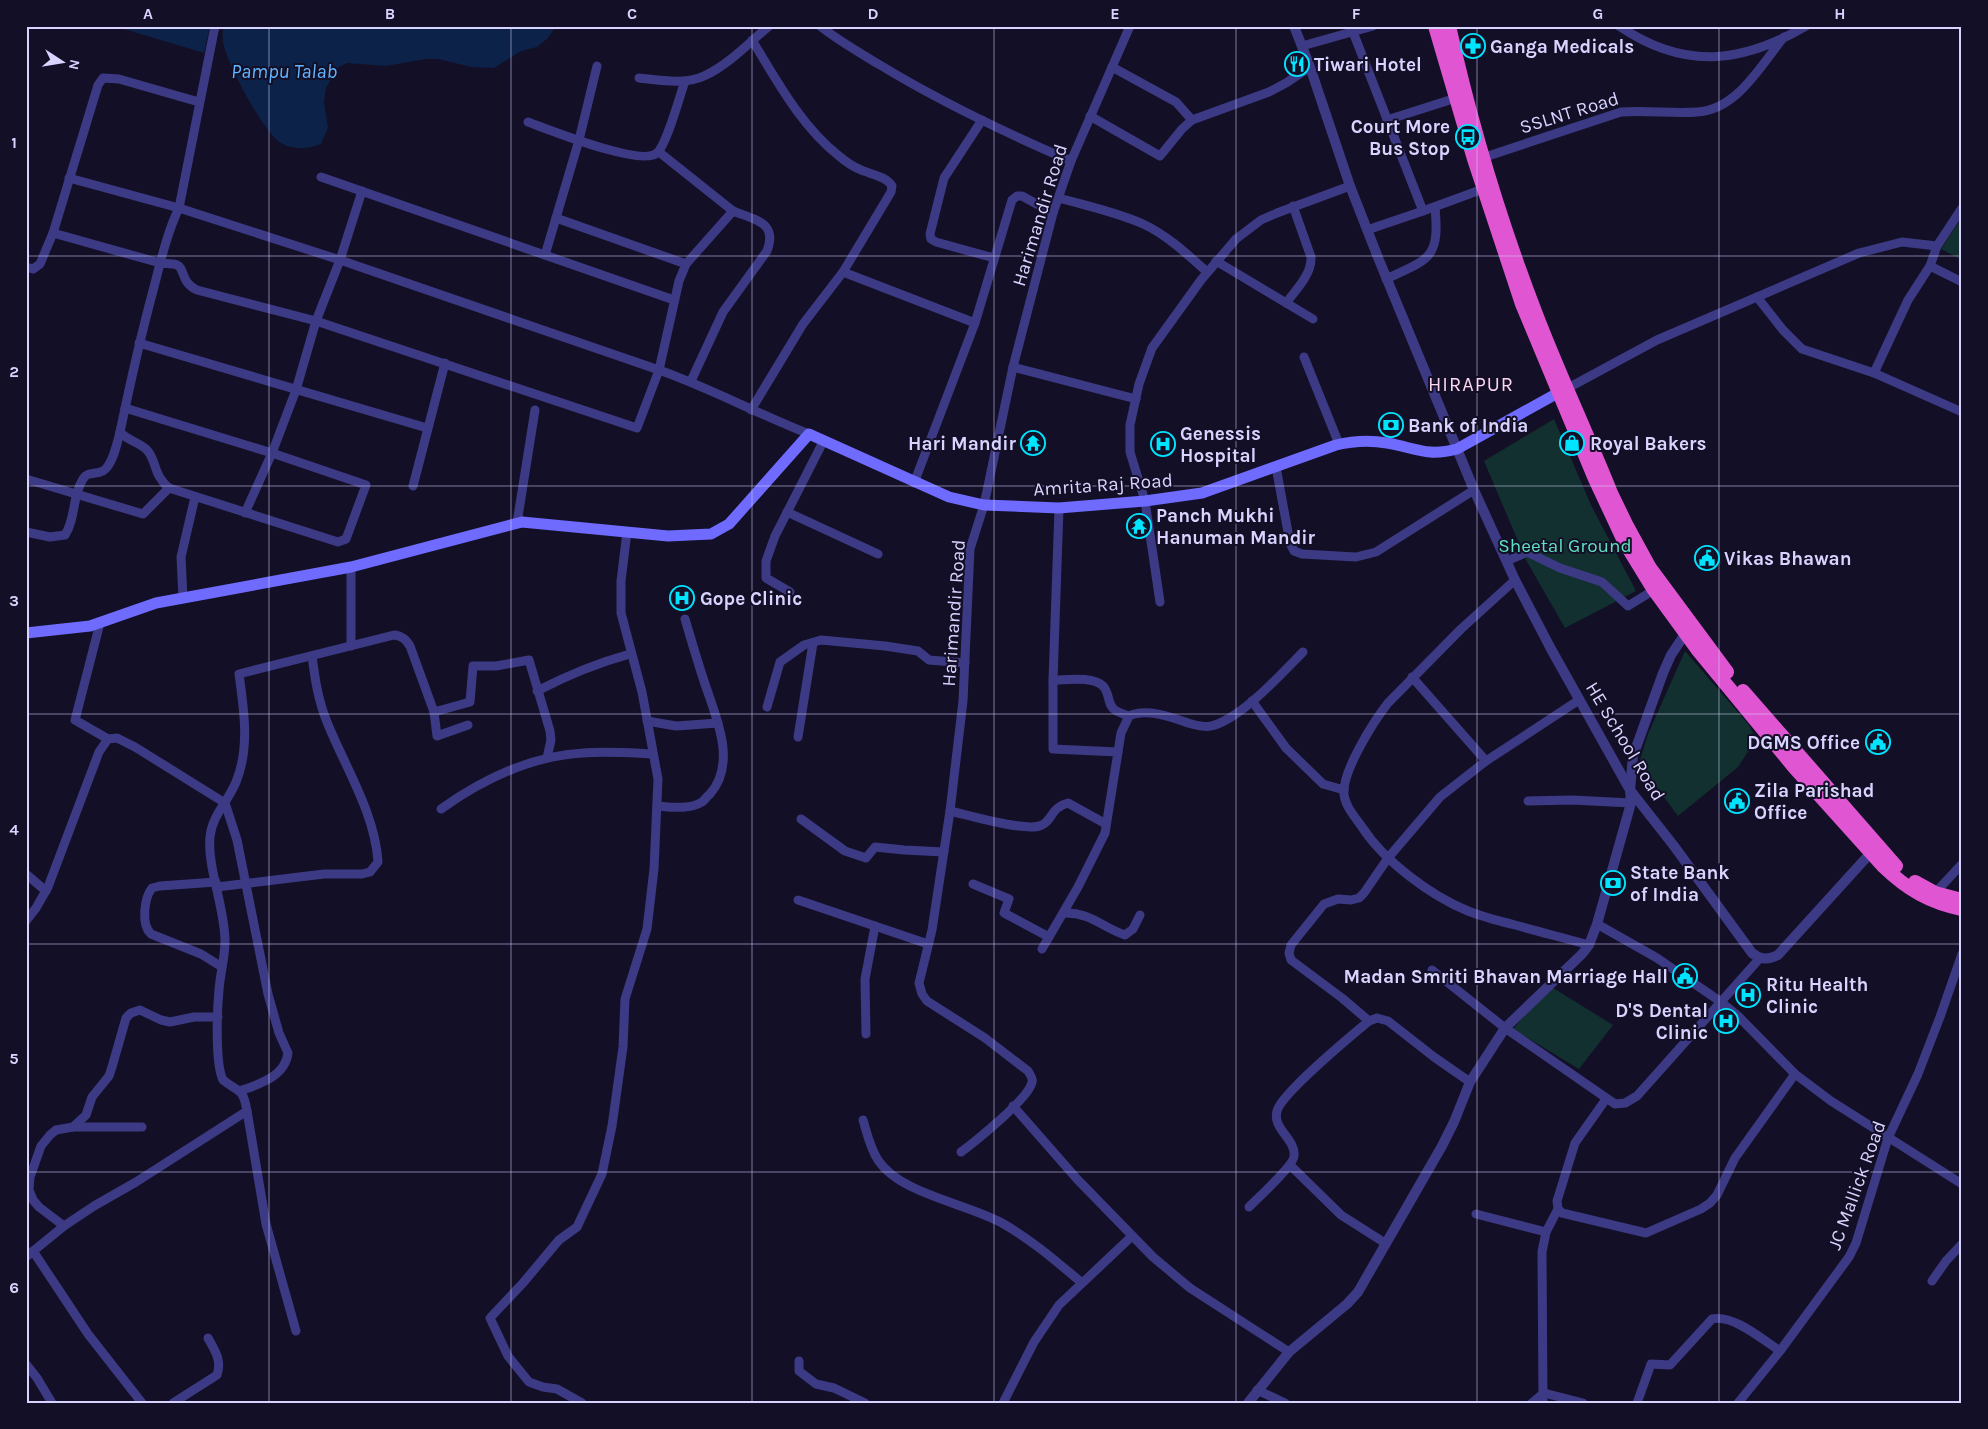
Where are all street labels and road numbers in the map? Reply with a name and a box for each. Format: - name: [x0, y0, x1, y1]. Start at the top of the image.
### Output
- street label: SSLNT Road: [1517, 87, 1622, 138]
- street label: Harimandir Road: [1008, 142, 1072, 289]
- street label: Amrita Raj Road: [1033, 469, 1173, 501]
- street label: Harimandir Road: [938, 539, 970, 687]
- street label: HE School Road: [1581, 678, 1669, 805]
- street label: JC Mallick Road: [1823, 1118, 1890, 1253]

